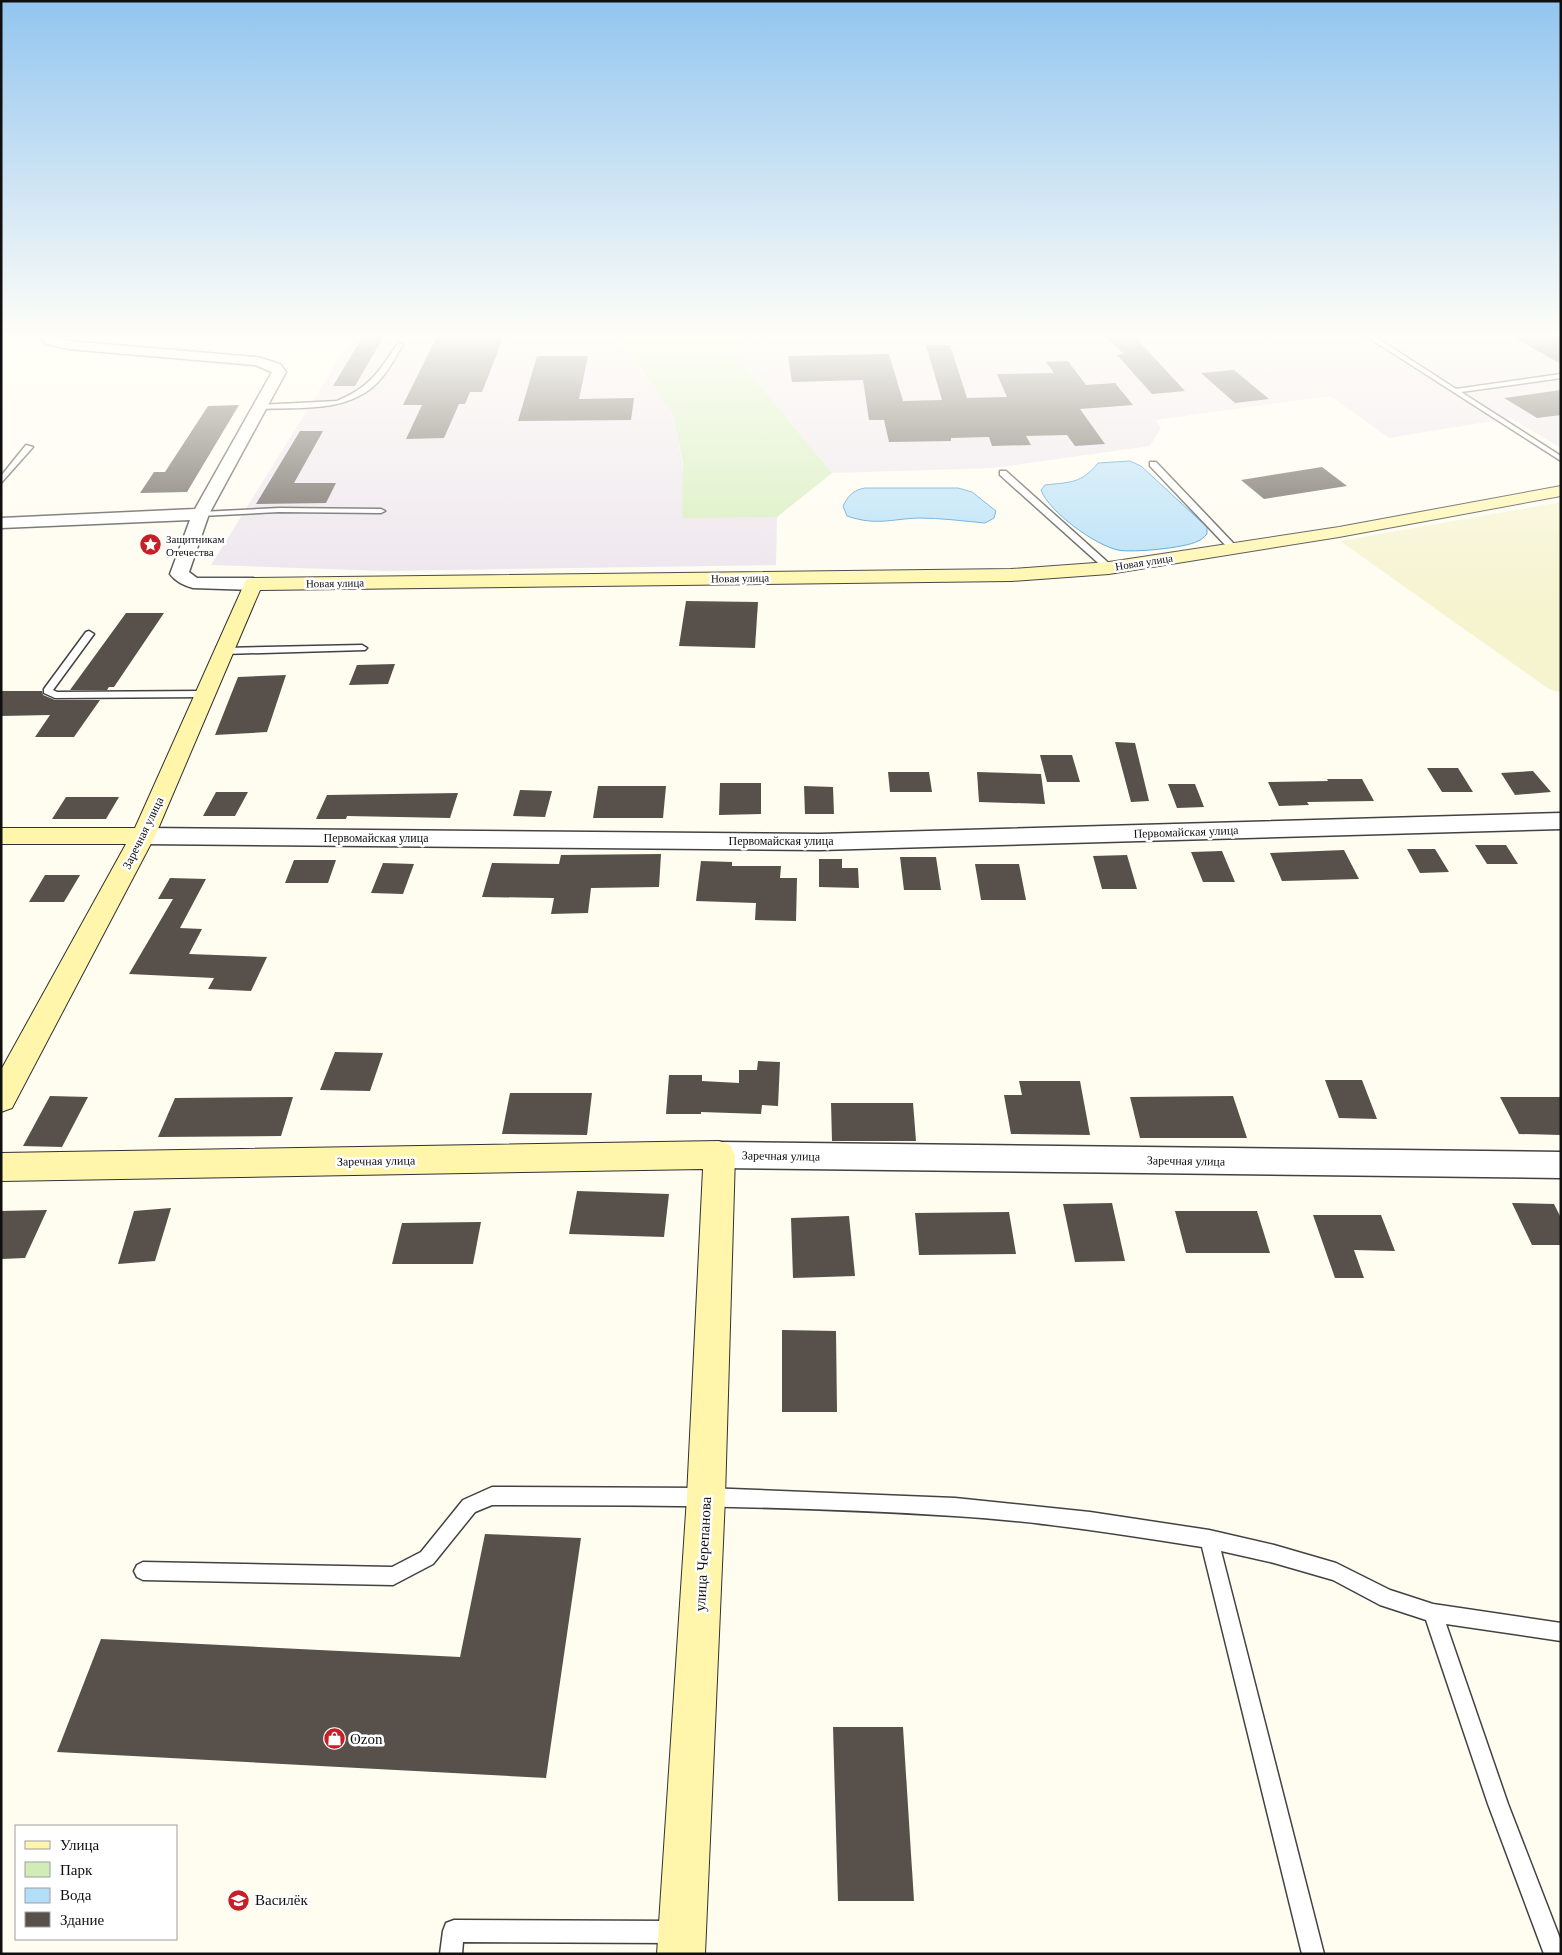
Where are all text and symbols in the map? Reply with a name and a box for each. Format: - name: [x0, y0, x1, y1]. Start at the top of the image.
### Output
- place icon: Защитникам Отечества: [138, 533, 162, 557]
- place label: Защитникам Отечества: [166, 533, 224, 558]
- street label: Новая улица: [1114, 551, 1174, 572]
- street label: Новая улица: [711, 571, 769, 585]
- street label: Новая улица: [306, 576, 364, 590]
- street label: Заречная улица: [120, 794, 167, 871]
- street label: Первомайская улица: [1133, 823, 1239, 841]
- street label: Первомайская улица: [323, 831, 429, 845]
- street label: Первомайская улица: [728, 834, 834, 848]
- street label: Заречная улица: [742, 1148, 821, 1164]
- street label: Заречная улица: [337, 1153, 416, 1169]
- street label: Заречная улица: [1147, 1153, 1226, 1169]
- street label: улица Черепанова: [692, 1496, 714, 1612]
- shop icon: Ozon: [322, 1727, 346, 1751]
- place label: Ozon: [350, 1731, 383, 1747]
- legend: [15, 1825, 178, 1940]
- text: Улица: [60, 1837, 99, 1853]
- text: Парк: [60, 1862, 93, 1878]
- text: Вода: [60, 1887, 92, 1903]
- school or university icon: Василёк: [227, 1888, 251, 1912]
- place label: Василёк: [255, 1892, 308, 1908]
- text: Здание: [60, 1912, 104, 1928]

